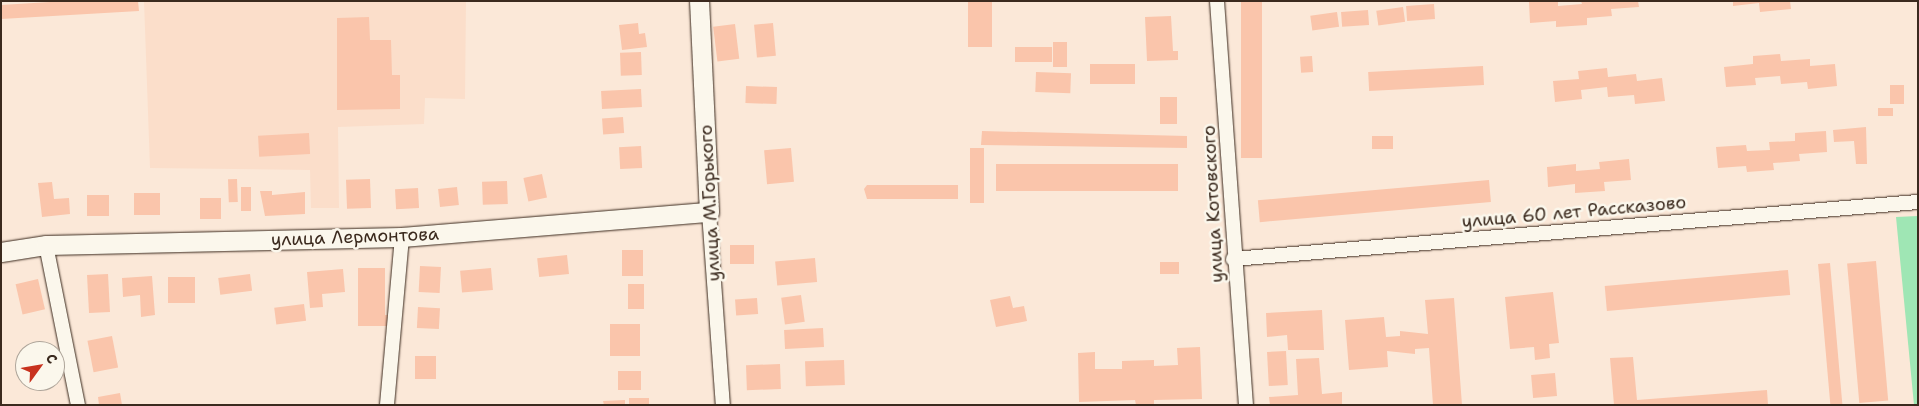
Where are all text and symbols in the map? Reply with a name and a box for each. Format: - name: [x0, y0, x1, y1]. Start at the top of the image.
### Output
- street label: улица М.Горького: [695, 124, 725, 282]
- street label: улица Котовского: [1198, 125, 1228, 283]
- street label: улица 60 лет Рассказово: [1461, 191, 1687, 233]
- street label: улица Лермонтова: [271, 223, 439, 251]
- north arrow: [15, 341, 65, 391]
- text: С: [42, 350, 62, 367]

